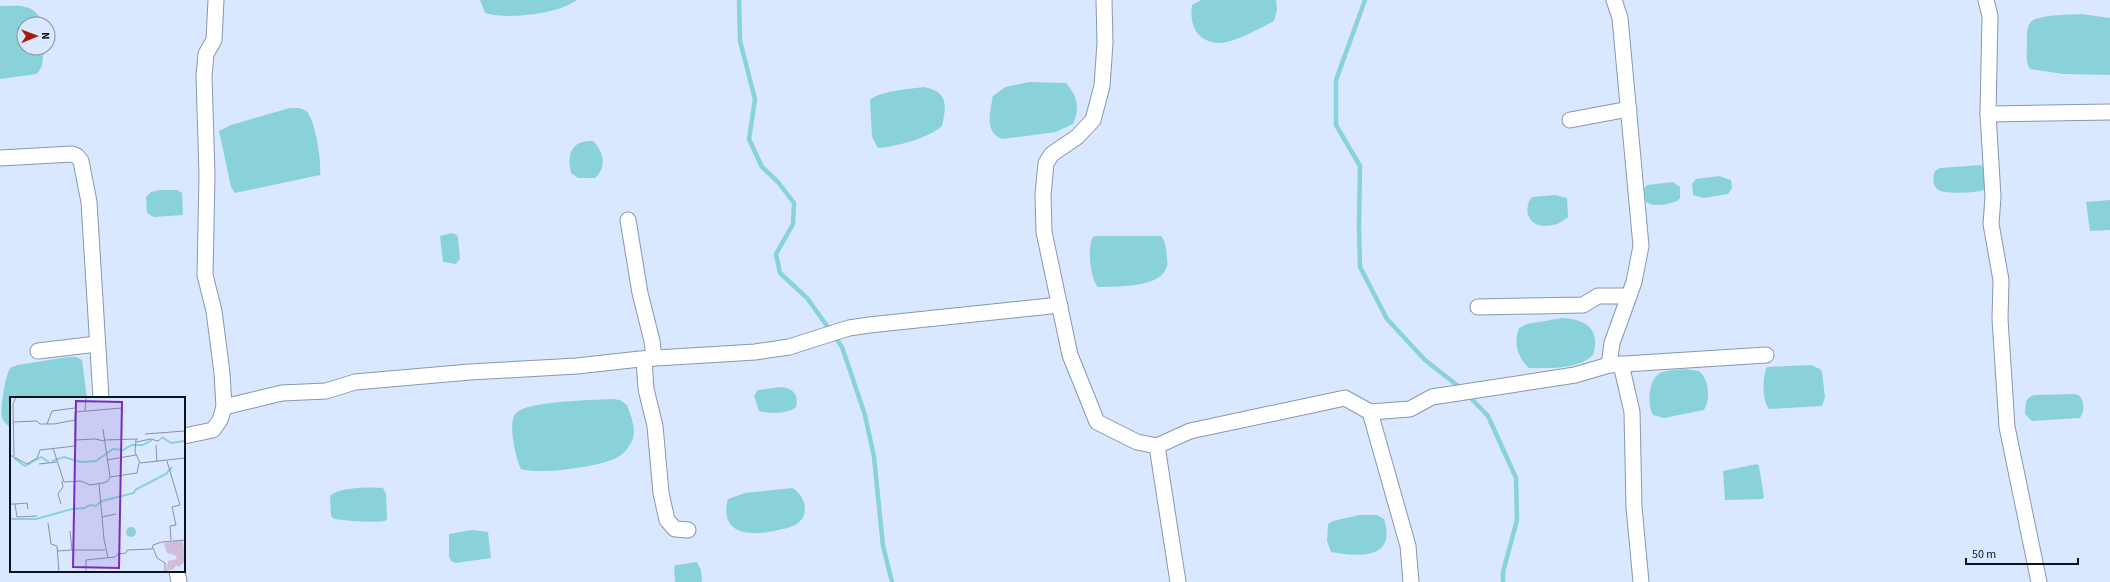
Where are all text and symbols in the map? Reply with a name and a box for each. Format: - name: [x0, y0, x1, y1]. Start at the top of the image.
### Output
- north arrow: [16, 16, 56, 56]
- text: N: [38, 32, 53, 40]
- inset map: [10, 397, 185, 572]
- scale bar: [1966, 540, 2078, 566]
- text: 50 m: [1972, 546, 1996, 563]

